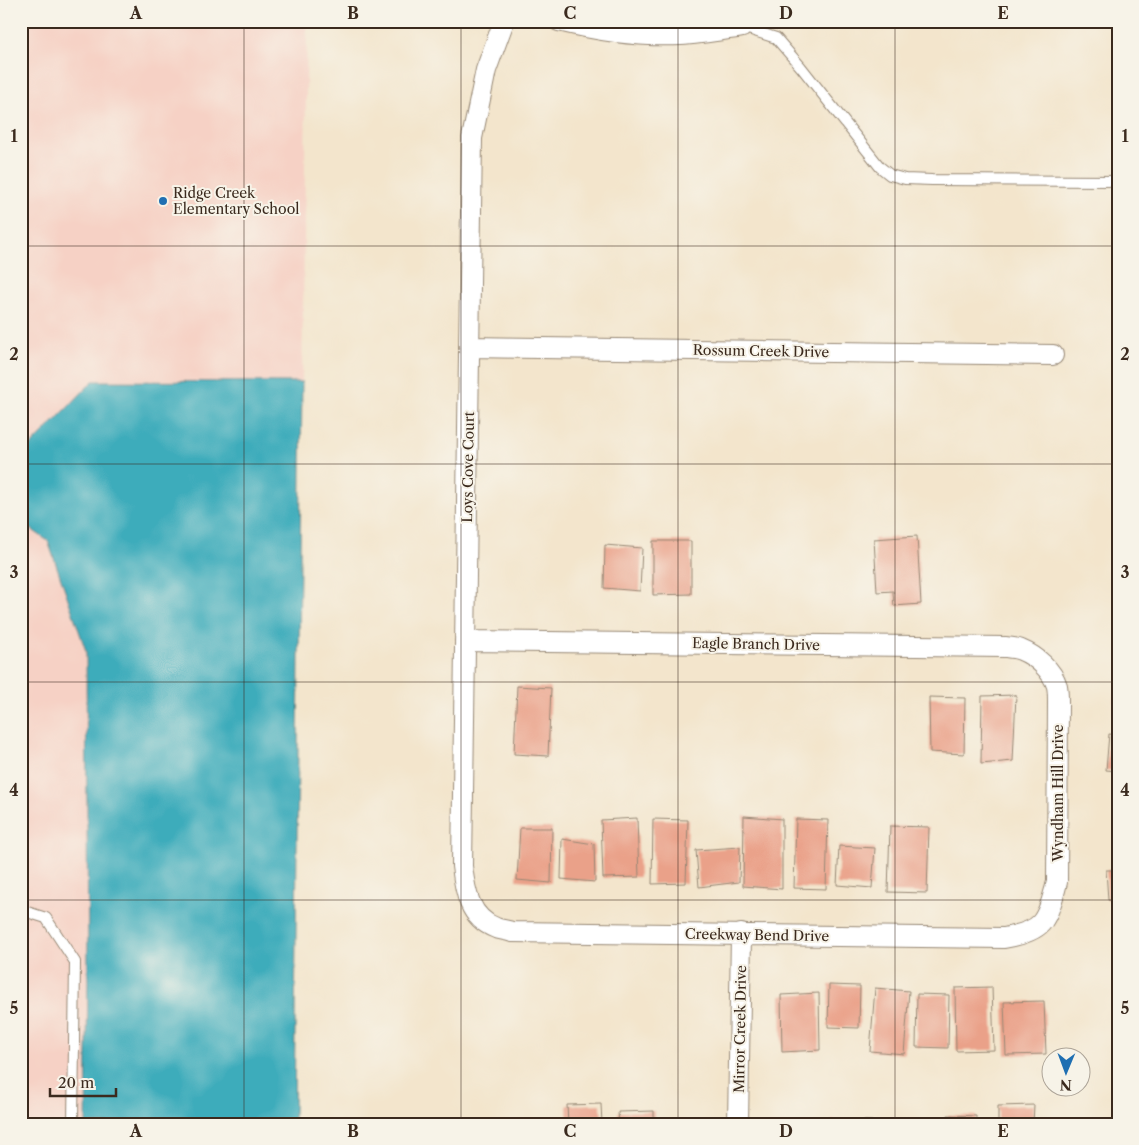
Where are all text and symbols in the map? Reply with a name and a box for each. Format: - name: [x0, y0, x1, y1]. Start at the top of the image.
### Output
- text: A: [129, 3, 143, 23]
- text: B: [347, 3, 359, 23]
- text: C: [564, 3, 576, 23]
- text: D: [779, 3, 793, 23]
- text: E: [997, 3, 1009, 23]
- text: 1: [10, 126, 18, 146]
- text: 1: [1121, 126, 1129, 146]
- place label: Ridge Creek Elementary School: [173, 184, 299, 218]
- marker: Ridge Creek Elementary School: [157, 195, 169, 207]
- street label: Rossum Creek Drive: [693, 341, 829, 361]
- text: 2: [9, 344, 19, 364]
- text: 2: [1120, 344, 1130, 364]
- street label: Loys Cove Court: [458, 411, 478, 523]
- text: 3: [9, 562, 19, 582]
- text: 3: [1120, 562, 1130, 582]
- street label: Eagle Branch Drive: [692, 634, 820, 654]
- street label: Wyndham Hill Drive: [1049, 724, 1067, 863]
- text: 4: [9, 780, 19, 800]
- text: 4: [1120, 780, 1130, 800]
- street label: Creekway Bend Drive: [685, 925, 829, 945]
- street label: Mirror Creek Drive: [730, 965, 750, 1093]
- text: 5: [10, 998, 19, 1018]
- text: 5: [1121, 998, 1130, 1018]
- north arrow: [1042, 1048, 1092, 1098]
- scale bar: [50, 1065, 116, 1097]
- text: 20 m: [58, 1073, 94, 1092]
- text: N: [1060, 1076, 1072, 1094]
- text: A: [129, 1121, 143, 1141]
- text: B: [347, 1121, 359, 1141]
- text: C: [564, 1121, 576, 1141]
- text: D: [779, 1121, 793, 1141]
- text: E: [997, 1121, 1009, 1141]

